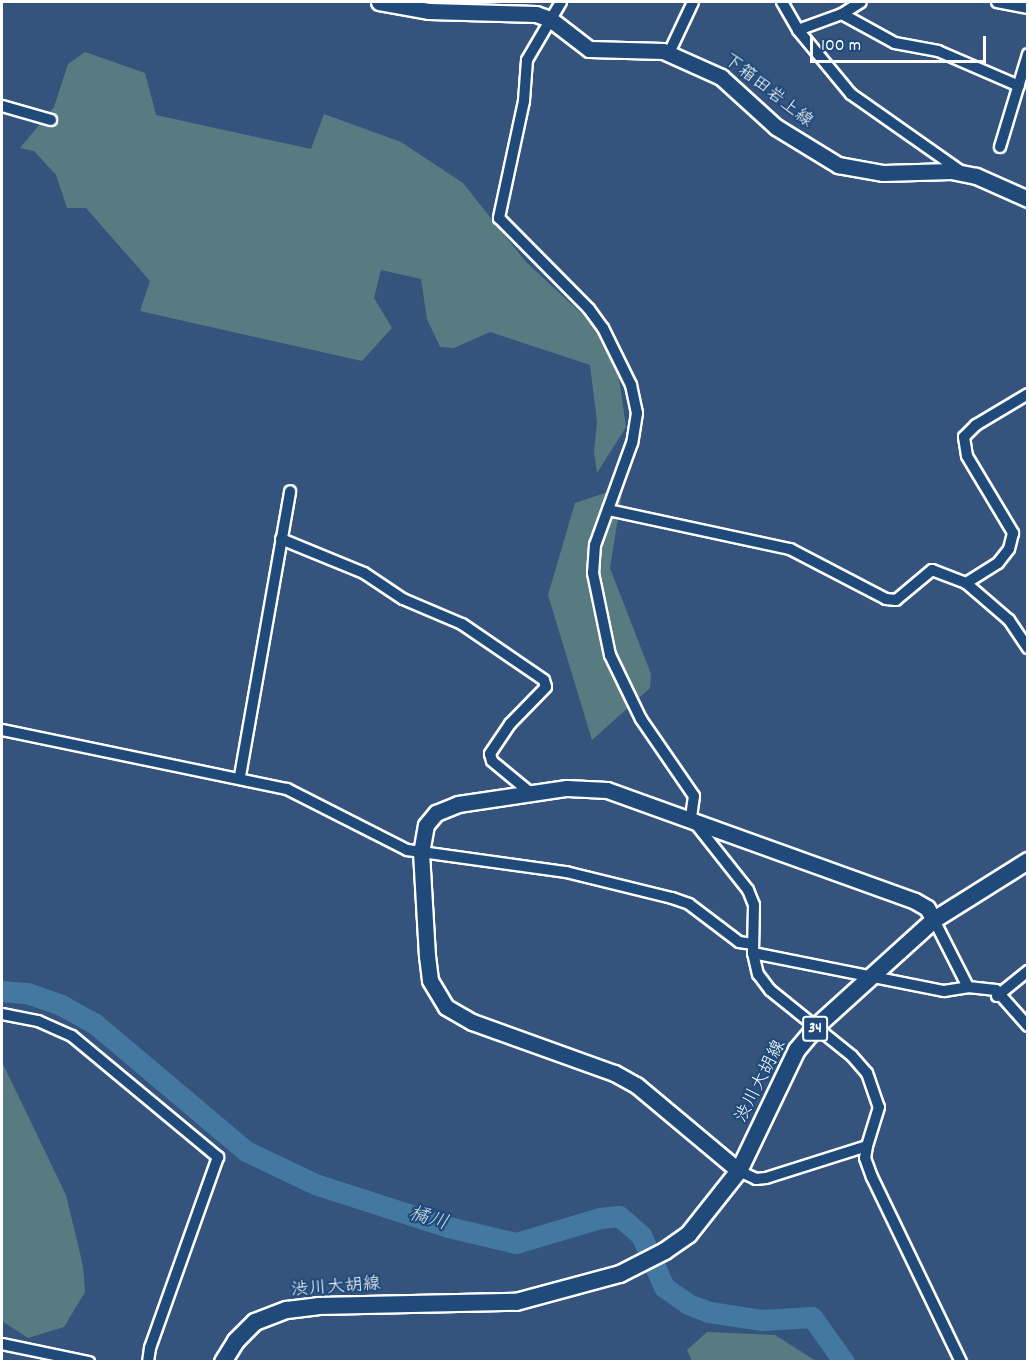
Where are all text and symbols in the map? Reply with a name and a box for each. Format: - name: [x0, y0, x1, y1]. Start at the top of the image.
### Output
- scale bar: [813, 24, 988, 62]
- text: 100 m: [821, 34, 861, 59]
- street label: 下箱田岩上線: [718, 50, 816, 134]
- road number: 34: [802, 1016, 828, 1042]
- street label: 渋川大胡線: [732, 1037, 792, 1127]
- water label: 橘川: [405, 1203, 451, 1237]
- street label: 渋川大胡線: [290, 1275, 382, 1303]

